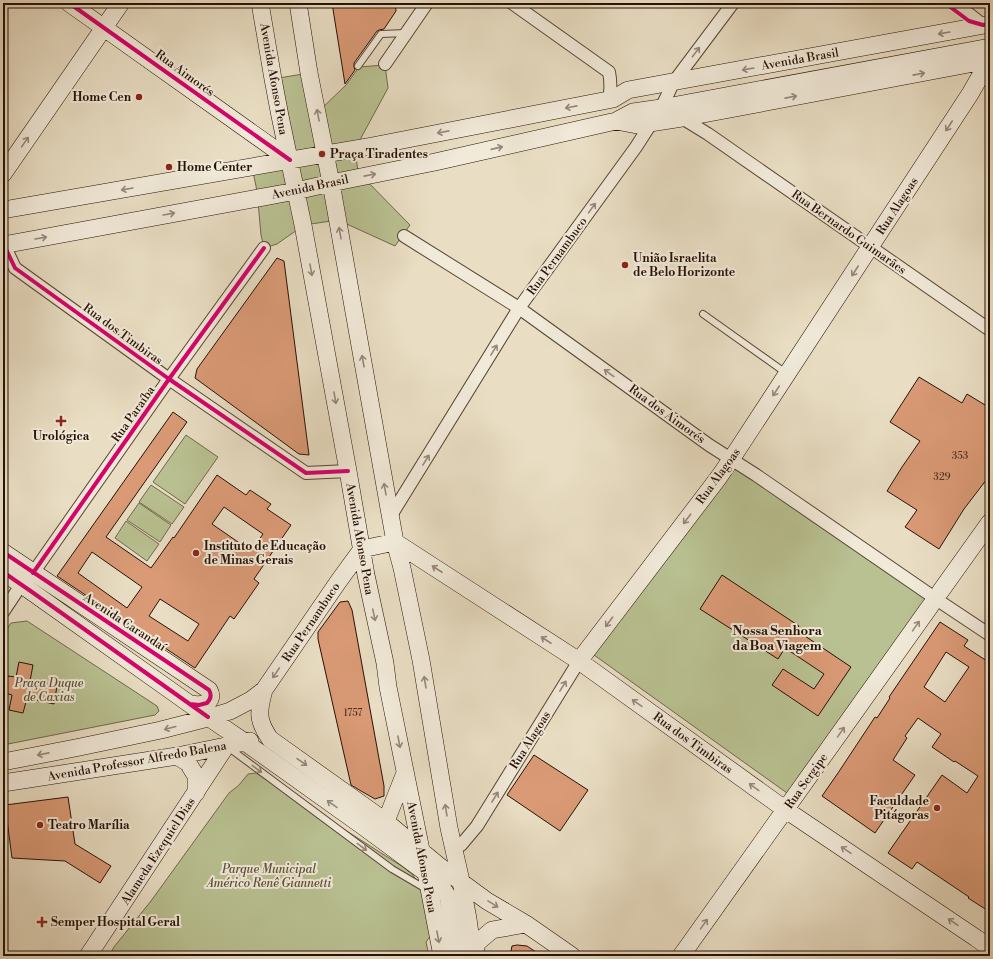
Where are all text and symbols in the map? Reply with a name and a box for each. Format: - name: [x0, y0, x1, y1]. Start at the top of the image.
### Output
- street label: Avenida Afonso Pena: [256, 21, 291, 137]
- one-way arrow: [938, 29, 951, 37]
- street label: Avenida Brasil: [759, 45, 840, 74]
- one-way arrow: [692, 46, 700, 57]
- street label: Rua Aimorés: [152, 47, 217, 100]
- one-way arrow: [742, 65, 755, 73]
- one-way arrow: [912, 69, 925, 77]
- place label: Home Cen: [72, 90, 132, 105]
- marker: Home Cen: [134, 92, 144, 102]
- one-way arrow: [784, 93, 797, 101]
- one-way arrow: [564, 104, 577, 112]
- one-way arrow: [314, 109, 322, 122]
- one-way arrow: [945, 121, 953, 132]
- one-way arrow: [437, 129, 450, 137]
- one-way arrow: [21, 137, 29, 148]
- one-way arrow: [490, 144, 503, 152]
- place label: Praça Tiradentes: [330, 147, 428, 162]
- marker: Praça Tiradentes: [317, 149, 327, 159]
- place label: Home Center: [177, 160, 252, 175]
- marker: Home Center: [164, 162, 174, 172]
- one-way arrow: [363, 171, 376, 179]
- street label: Avenida Brasil: [269, 172, 350, 203]
- street label: Rua Alagoas: [873, 175, 922, 238]
- one-way arrow: [121, 185, 134, 193]
- street label: Rua Bernardo Guimarães: [788, 187, 909, 278]
- one-way arrow: [587, 203, 596, 214]
- one-way arrow: [162, 210, 175, 218]
- street label: Rua Pernambuco: [524, 214, 591, 298]
- one-way arrow: [336, 227, 344, 240]
- one-way arrow: [34, 234, 47, 242]
- place label: União Israelita de Belo Horizonte: [633, 251, 736, 280]
- marker: União Israelita de Belo Horizonte: [620, 260, 630, 270]
- one-way arrow: [308, 264, 316, 277]
- one-way arrow: [851, 265, 859, 276]
- street label: Rua dos Timbiras: [80, 300, 166, 368]
- one-way arrow: [490, 344, 498, 356]
- one-way arrow: [359, 355, 367, 368]
- one-way arrow: [604, 369, 615, 377]
- street label: Rua Paraíba: [109, 382, 159, 445]
- street label: Rua dos Aimorés: [626, 382, 708, 447]
- one-way arrow: [772, 385, 780, 397]
- one-way arrow: [331, 391, 339, 404]
- marker: Urológica: [55, 415, 67, 427]
- place label: Urológica: [33, 429, 90, 444]
- street label: Rua Alagoas: [693, 445, 744, 507]
- house number: 353: [952, 450, 969, 462]
- one-way arrow: [422, 454, 430, 466]
- house number: 329: [933, 471, 951, 483]
- street label: Avenida Afonso Pena: [342, 481, 377, 597]
- one-way arrow: [381, 483, 389, 496]
- one-way arrow: [683, 513, 692, 524]
- place label: Instituto de Educação de Minas Gerais: [204, 539, 326, 568]
- marker: Instituto de Educação de Minas Gerais: [191, 548, 201, 558]
- one-way arrow: [432, 565, 443, 573]
- street label: Rua Pernambuco: [279, 579, 344, 665]
- street label: Avenida Carandaí: [80, 590, 170, 655]
- one-way arrow: [371, 608, 379, 621]
- one-way arrow: [604, 617, 613, 628]
- one-way arrow: [912, 621, 920, 632]
- district label: Nossa Senhora da Boa Viagem: [732, 623, 823, 654]
- one-way arrow: [541, 636, 552, 644]
- one-way arrow: [272, 667, 280, 678]
- park label: Praça Duque de Caxias: [14, 676, 84, 705]
- one-way arrow: [421, 676, 429, 689]
- one-way arrow: [560, 680, 568, 692]
- one-way arrow: [632, 699, 643, 707]
- house number: 1757: [344, 707, 362, 719]
- street label: Rua Alagoas: [507, 708, 554, 772]
- street label: Rua dos Timbiras: [650, 709, 736, 777]
- one-way arrow: [164, 724, 177, 732]
- one-way arrow: [837, 727, 845, 738]
- one-way arrow: [395, 736, 403, 749]
- street label: Avenida Professor Alfredo Balena: [45, 738, 229, 785]
- street label: Rua Sergipe: [782, 750, 831, 812]
- one-way arrow: [37, 751, 50, 759]
- one-way arrow: [296, 758, 307, 766]
- one-way arrow: [252, 765, 263, 773]
- one-way arrow: [749, 783, 760, 792]
- one-way arrow: [491, 792, 499, 803]
- place label: Faculdade Pitágoras: [869, 794, 930, 823]
- street label: Alameda Ezequiel Dias: [118, 795, 199, 909]
- street label: Avenida Afonso Pena: [403, 799, 440, 915]
- one-way arrow: [327, 800, 338, 808]
- marker: Faculdade Pitágoras: [932, 803, 942, 813]
- one-way arrow: [442, 804, 450, 817]
- place label: Teatro Marília: [48, 818, 130, 833]
- marker: Teatro Marília: [35, 820, 45, 830]
- one-way arrow: [356, 843, 367, 851]
- one-way arrow: [840, 846, 851, 854]
- park label: Parque Municipal Américo Renê Giannetti: [205, 862, 331, 891]
- one-way arrow: [487, 899, 498, 908]
- place label: Semper Hospital Geral: [51, 915, 180, 930]
- marker: Semper Hospital Geral: [36, 916, 48, 928]
- one-way arrow: [948, 918, 959, 927]
- one-way arrow: [700, 919, 708, 930]
- one-way arrow: [434, 930, 442, 943]

